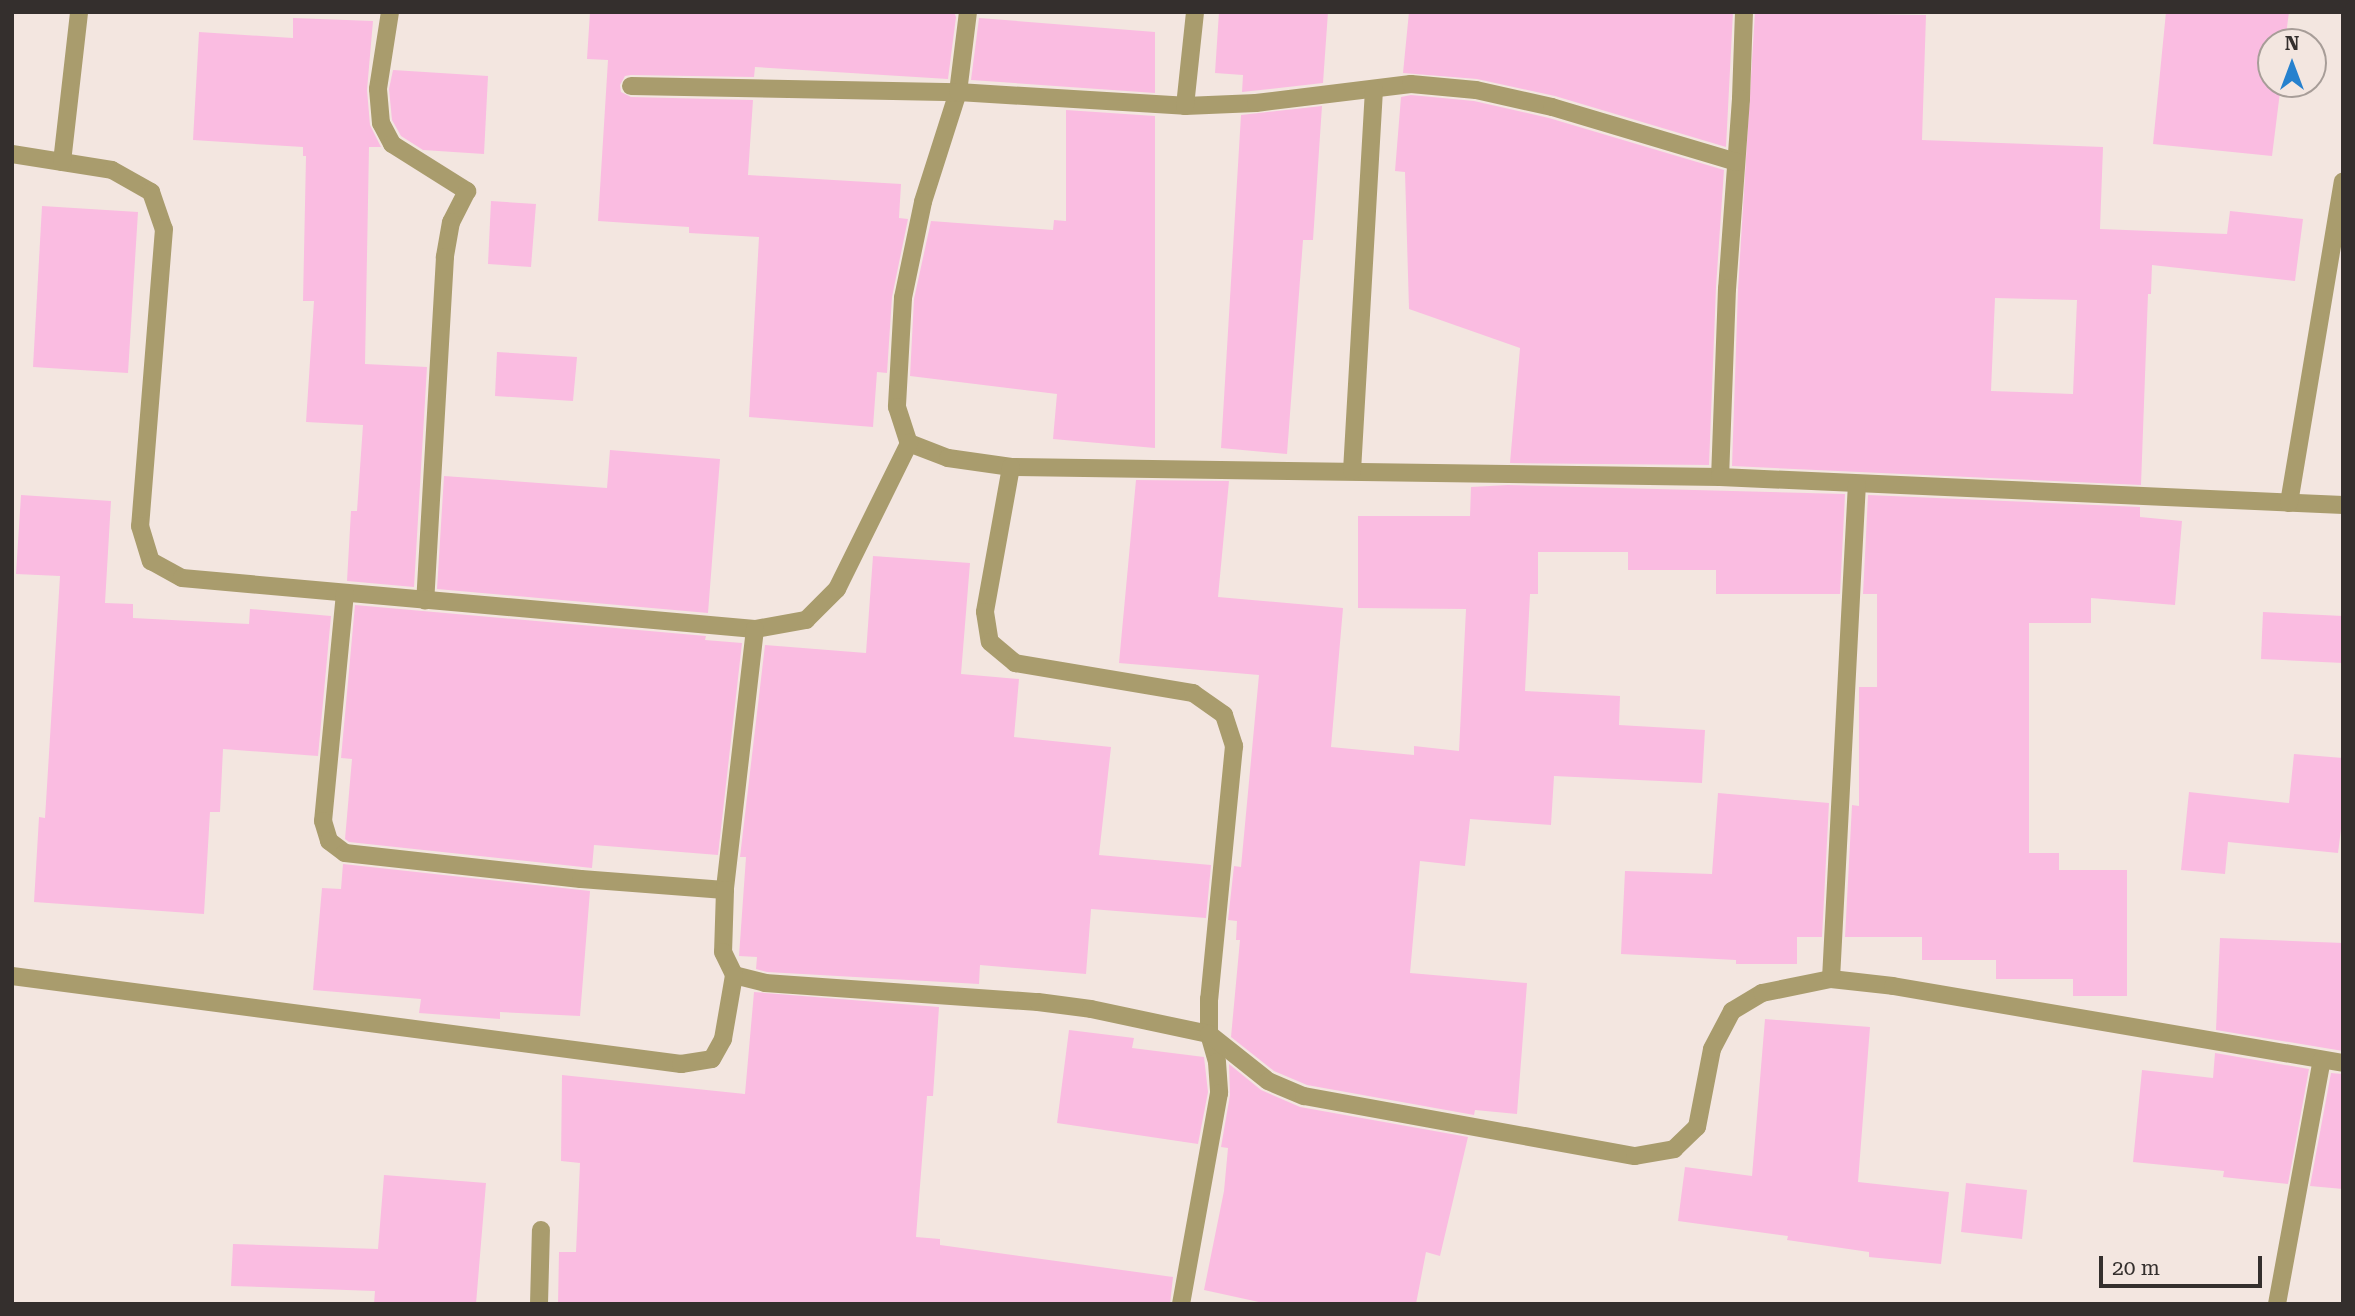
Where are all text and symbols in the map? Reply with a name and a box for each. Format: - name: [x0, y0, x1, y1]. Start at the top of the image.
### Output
- north arrow: [2257, 28, 2327, 98]
- text: N: [2285, 32, 2299, 55]
- scale bar: [2103, 1242, 2266, 1286]
- text: 20 m: [2112, 1256, 2160, 1280]

